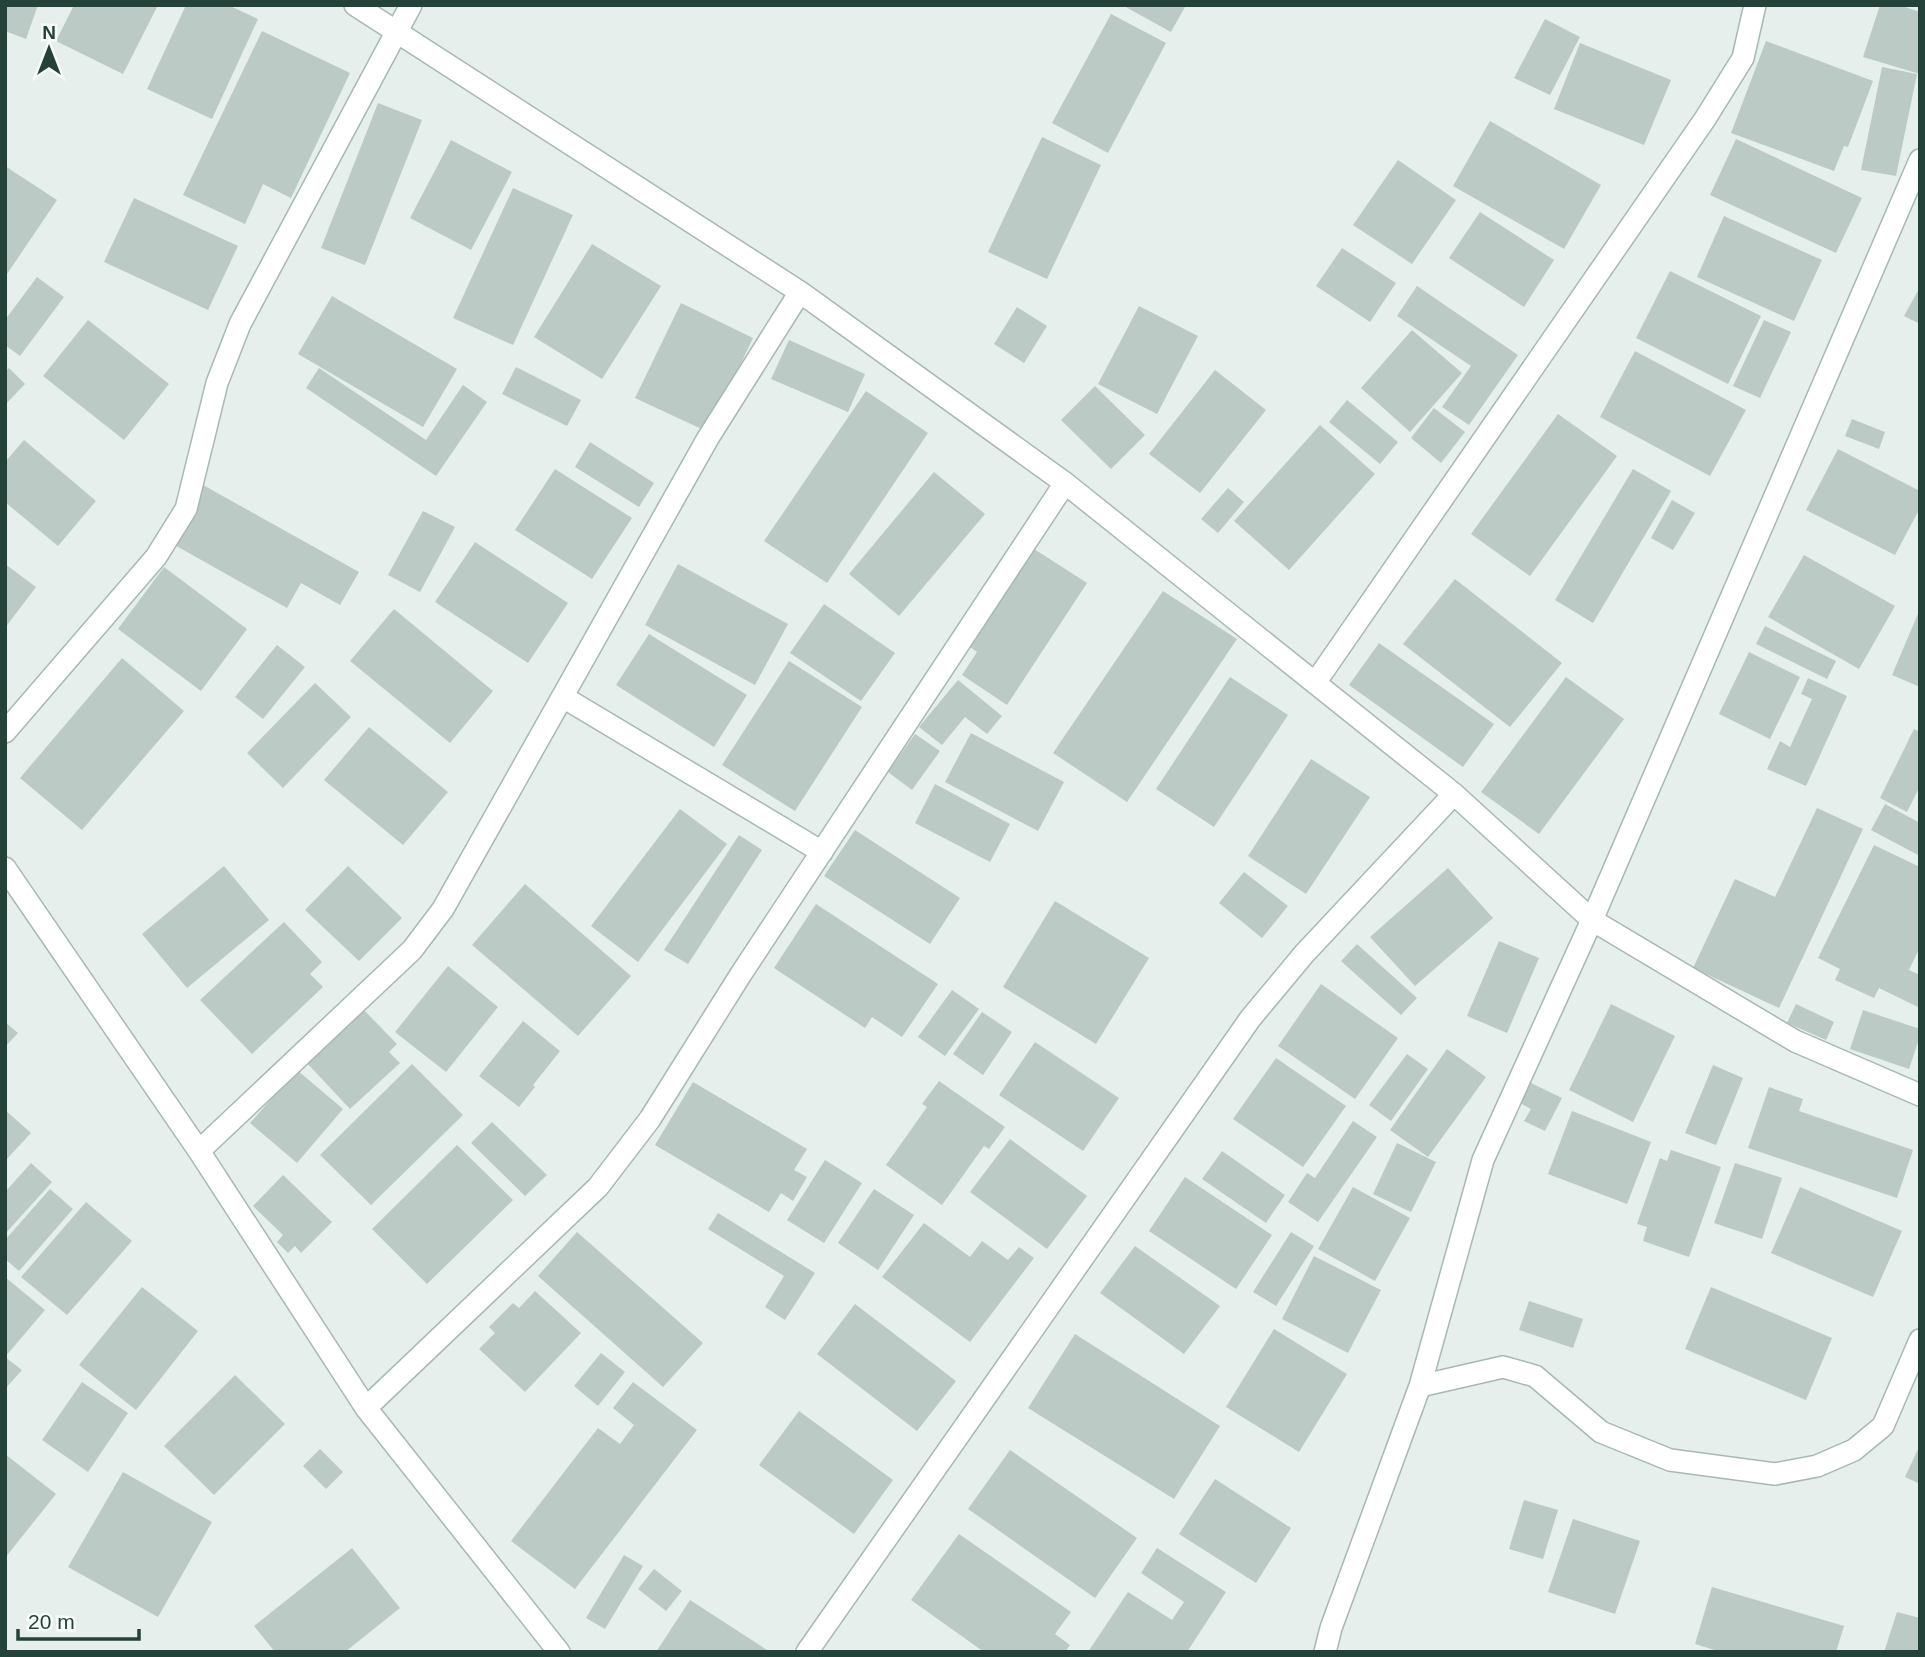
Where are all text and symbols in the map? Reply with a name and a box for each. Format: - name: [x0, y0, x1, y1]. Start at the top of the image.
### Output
- north arrow: [14, 14, 84, 84]
- text: N: [42, 22, 56, 43]
- scale bar: [18, 1598, 138, 1642]
- text: 20 m: [28, 1610, 75, 1633]

